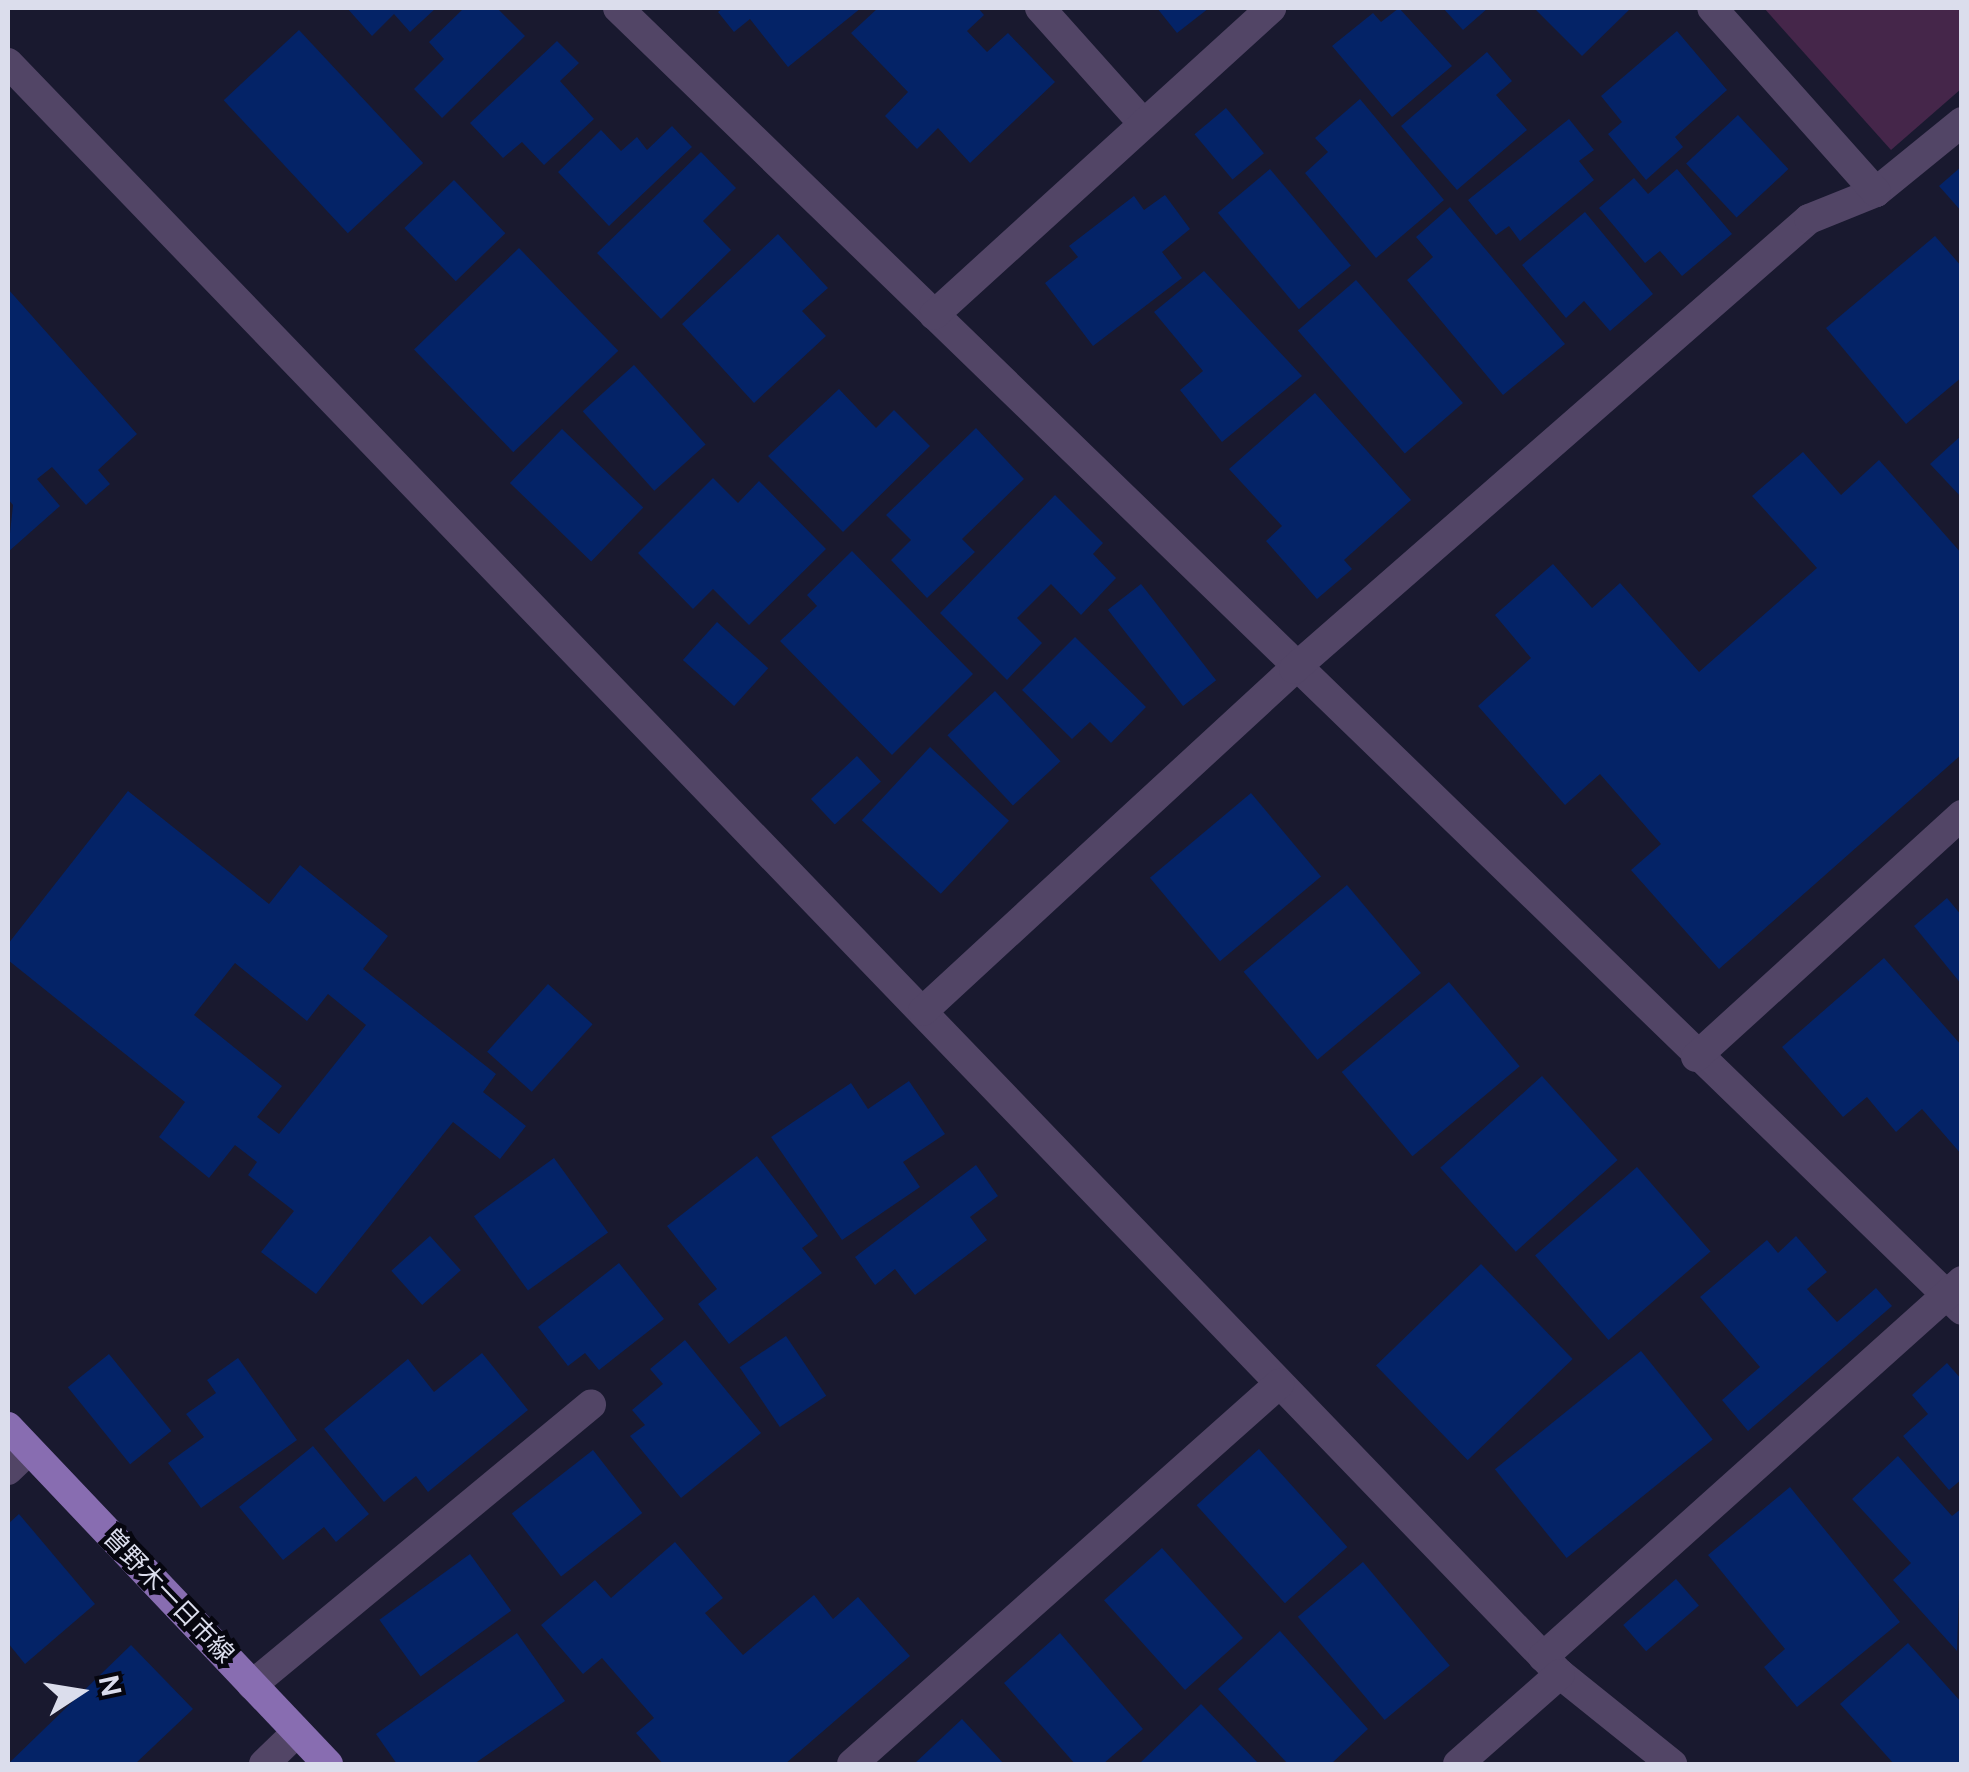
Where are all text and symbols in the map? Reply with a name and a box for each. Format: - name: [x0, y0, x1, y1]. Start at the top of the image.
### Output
- street label: 曽野木一日市線: [96, 1523, 240, 1669]
- north arrow: [30, 1642, 130, 1742]
- text: N: [90, 1672, 130, 1699]

